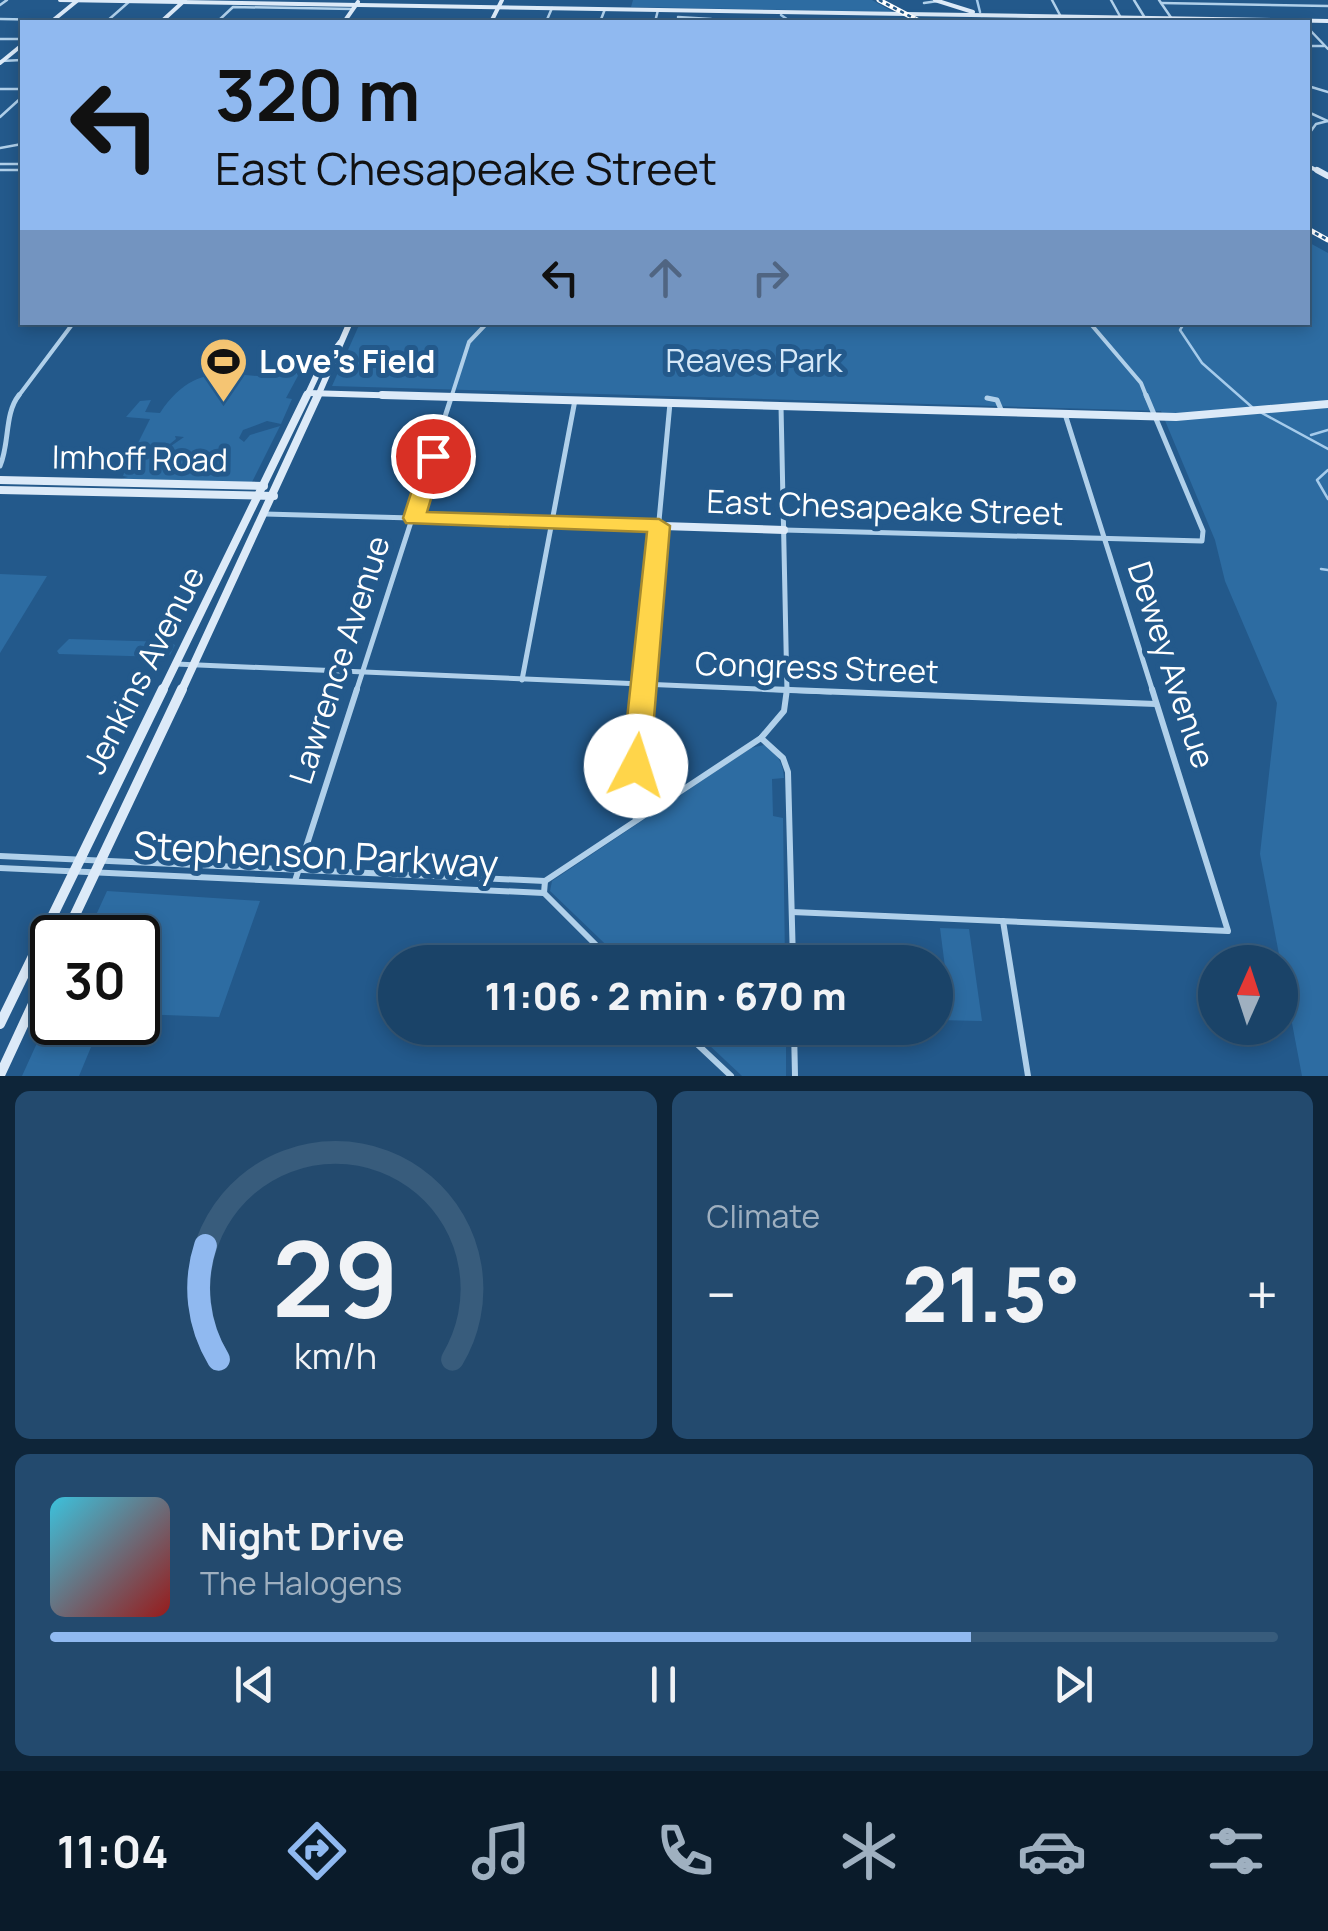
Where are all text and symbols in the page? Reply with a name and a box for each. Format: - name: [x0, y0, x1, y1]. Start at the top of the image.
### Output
- text: 320 m: [215, 46, 420, 142]
- icon: left: [50, 60, 180, 190]
- text: East Chesapeake Street: [215, 137, 717, 199]
- icon: left: [533, 250, 588, 305]
- icon: ahead: [638, 250, 693, 305]
- icon: right: [743, 250, 798, 305]
- sports icon: Love's Field: [198, 336, 250, 404]
- park label: Reaves Park: [666, 338, 844, 382]
- place label: Love's Field: [259, 339, 436, 383]
- pin: [391, 414, 476, 499]
- icon: arrive: [406, 429, 461, 484]
- street label: Imhoff Road: [52, 434, 228, 482]
- street label: East Chesapeake Street: [706, 479, 1064, 535]
- street label: Lawrence Avenue: [278, 530, 400, 789]
- street label: Dewey Avenue: [1118, 556, 1226, 774]
- street label: Jenkins Avenue: [72, 558, 214, 781]
- street label: Congress Street: [694, 641, 940, 693]
- position arrow: [584, 714, 688, 818]
- street label: Stephenson Parkway: [132, 817, 500, 889]
- speed limit sign: 30: [30, 915, 160, 1045]
- north arrow: [1198, 945, 1298, 1045]
- map controls: [1198, 945, 1298, 1045]
- text: 11:06 · 2 min · 670 m: [484, 969, 847, 1021]
- text: Climate: [707, 1194, 820, 1238]
- text: 29: [272, 1206, 399, 1348]
- text: 21.5°: [902, 1242, 1080, 1345]
- text: −: [707, 1256, 736, 1332]
- text: +: [1246, 1256, 1278, 1332]
- text: km/h: [294, 1331, 377, 1380]
- text: Night Drive: [200, 1509, 405, 1561]
- text: The Halogens: [200, 1561, 402, 1605]
- icon: previous: [227, 1657, 282, 1712]
- icon: pause: [636, 1657, 691, 1712]
- icon: next: [1046, 1657, 1101, 1712]
- icon: directions: [282, 1816, 352, 1886]
- icon: music: [466, 1816, 536, 1886]
- icon: phone: [650, 1816, 720, 1886]
- icon: climate: [834, 1816, 904, 1886]
- icon: car: [1017, 1816, 1087, 1886]
- icon: filters: [1201, 1816, 1271, 1886]
- text: 11:04: [57, 1820, 169, 1882]

